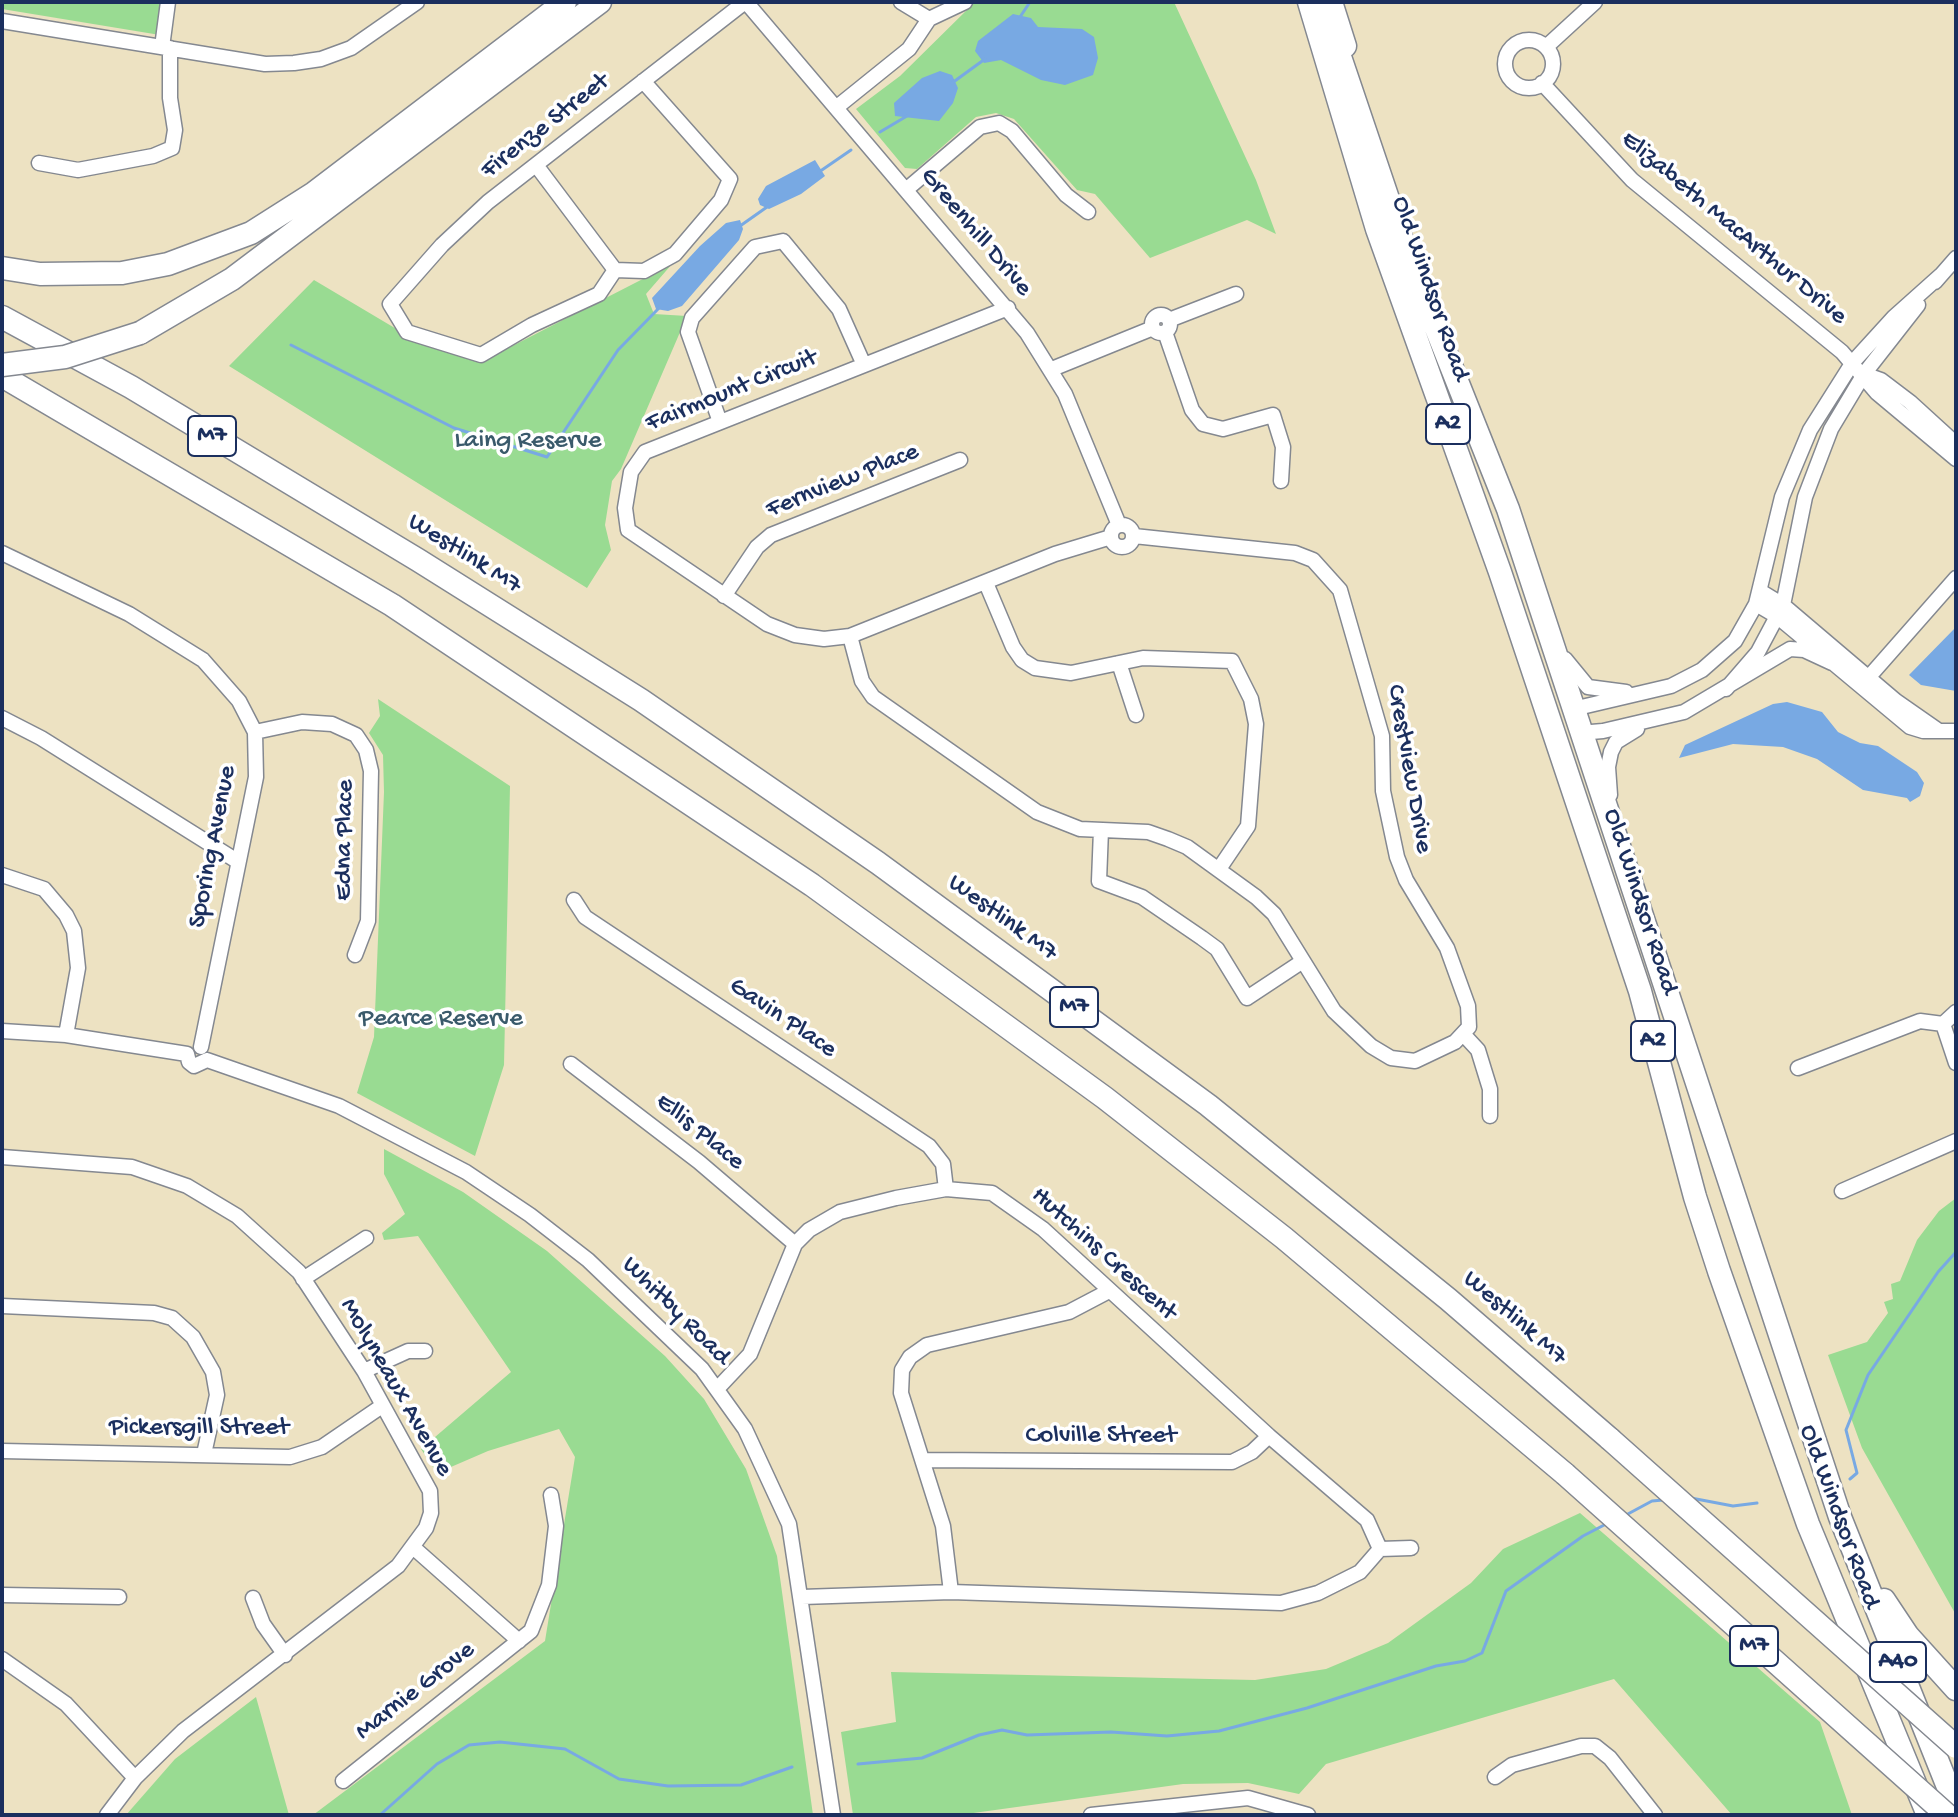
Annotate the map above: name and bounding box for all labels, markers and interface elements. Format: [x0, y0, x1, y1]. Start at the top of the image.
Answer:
street label: Firenze Street [476, 67, 616, 187]
street label: Elizabeth MacArthur Drive [1613, 125, 1853, 333]
street label: Greenhill Drive [912, 162, 1038, 304]
street label: Old Windsor Road [1383, 193, 1475, 385]
street label: Fairmount Circuit [642, 343, 822, 441]
road number: A2 [1426, 404, 1470, 444]
road number: M7 [188, 416, 236, 456]
park label: Laing Reserve [454, 426, 602, 458]
street label: Fernview Place [762, 437, 924, 527]
street label: Westlink M7 [401, 508, 527, 602]
street label: Crestview Drive [1378, 682, 1438, 856]
street label: Sporing Avenue [183, 763, 245, 931]
street label: Edna Place [329, 779, 363, 901]
street label: Old Windsor Road [1594, 805, 1684, 999]
street label: Westlink M7 [941, 869, 1063, 969]
street label: Gavin Place [722, 972, 842, 1066]
road number: M7 [1050, 987, 1098, 1027]
park label: Pearce Reserve [359, 1004, 523, 1036]
road number: A2 [1631, 1021, 1675, 1061]
street label: Ellis Place [648, 1088, 750, 1178]
street label: Hutchins Crescent [1024, 1181, 1182, 1329]
street label: Whitby Road [614, 1251, 736, 1373]
street label: Westlink M7 [1455, 1265, 1573, 1373]
street label: Molyneaux Avenue [331, 1293, 459, 1483]
street label: Pickersgill Street [109, 1413, 289, 1445]
street label: Colville Street [1026, 1421, 1176, 1453]
street label: Old Windsor Road [1790, 1421, 1886, 1613]
road number: M7 [1730, 1626, 1778, 1666]
street label: Marnie Grove [350, 1636, 482, 1748]
road number: A40 [1870, 1642, 1926, 1682]

